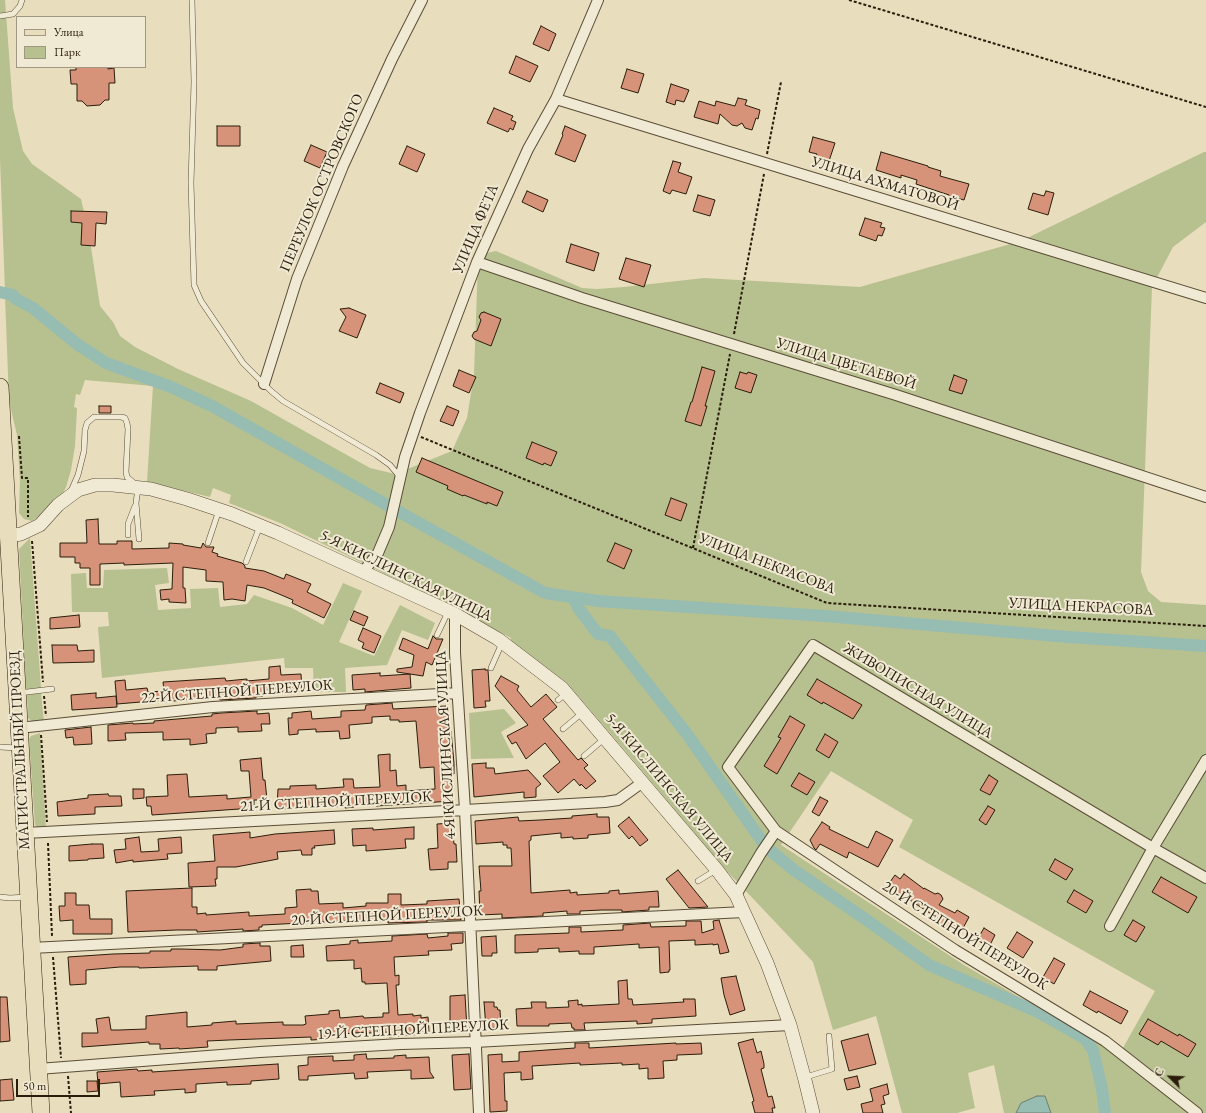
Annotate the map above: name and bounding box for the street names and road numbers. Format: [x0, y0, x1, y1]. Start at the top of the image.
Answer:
street label: ПЕРЕУЛОК ОСТРОВСКОГО [276, 91, 368, 275]
street label: УЛИЦА АХМАТОВОЙ [809, 153, 961, 215]
street label: УЛИЦА ФЕТА [449, 182, 503, 276]
street label: УЛИЦА ЦВЕТАЕВОЙ [774, 334, 918, 394]
street label: 5-Я КИСЛИНСКАЯ УЛИЦА [317, 526, 495, 626]
street label: УЛИЦА НЕКРАСОВА [696, 530, 838, 598]
street label: УЛИЦА НЕКРАСОВА [1008, 594, 1154, 620]
street label: ЖИВОПИСНАЯ УЛИЦА [840, 639, 996, 743]
street label: МАГИСТРАЛЬНЫЙ ПРОЕЗД [6, 650, 34, 850]
street label: 4-Я КИСЛИНСКАЯ УЛИЦА [432, 650, 460, 840]
street label: 22-Й СТЕПНОЙ ПЕРЕУЛОК [141, 676, 333, 708]
street label: 5-Я КИСЛИНСКАЯ УЛИЦА [601, 710, 737, 866]
street label: 21-Й СТЕПНОЙ ПЕРЕУЛОК [240, 788, 432, 816]
street label: 20-Й СТЕПНОЙ ПЕРЕУЛОК [879, 878, 1051, 994]
street label: 20-Й СТЕПНОЙ ПЕРЕУЛОК [291, 902, 483, 930]
street label: 19-Й СТЕПНОЙ ПЕРЕУЛОК [317, 1016, 509, 1044]

